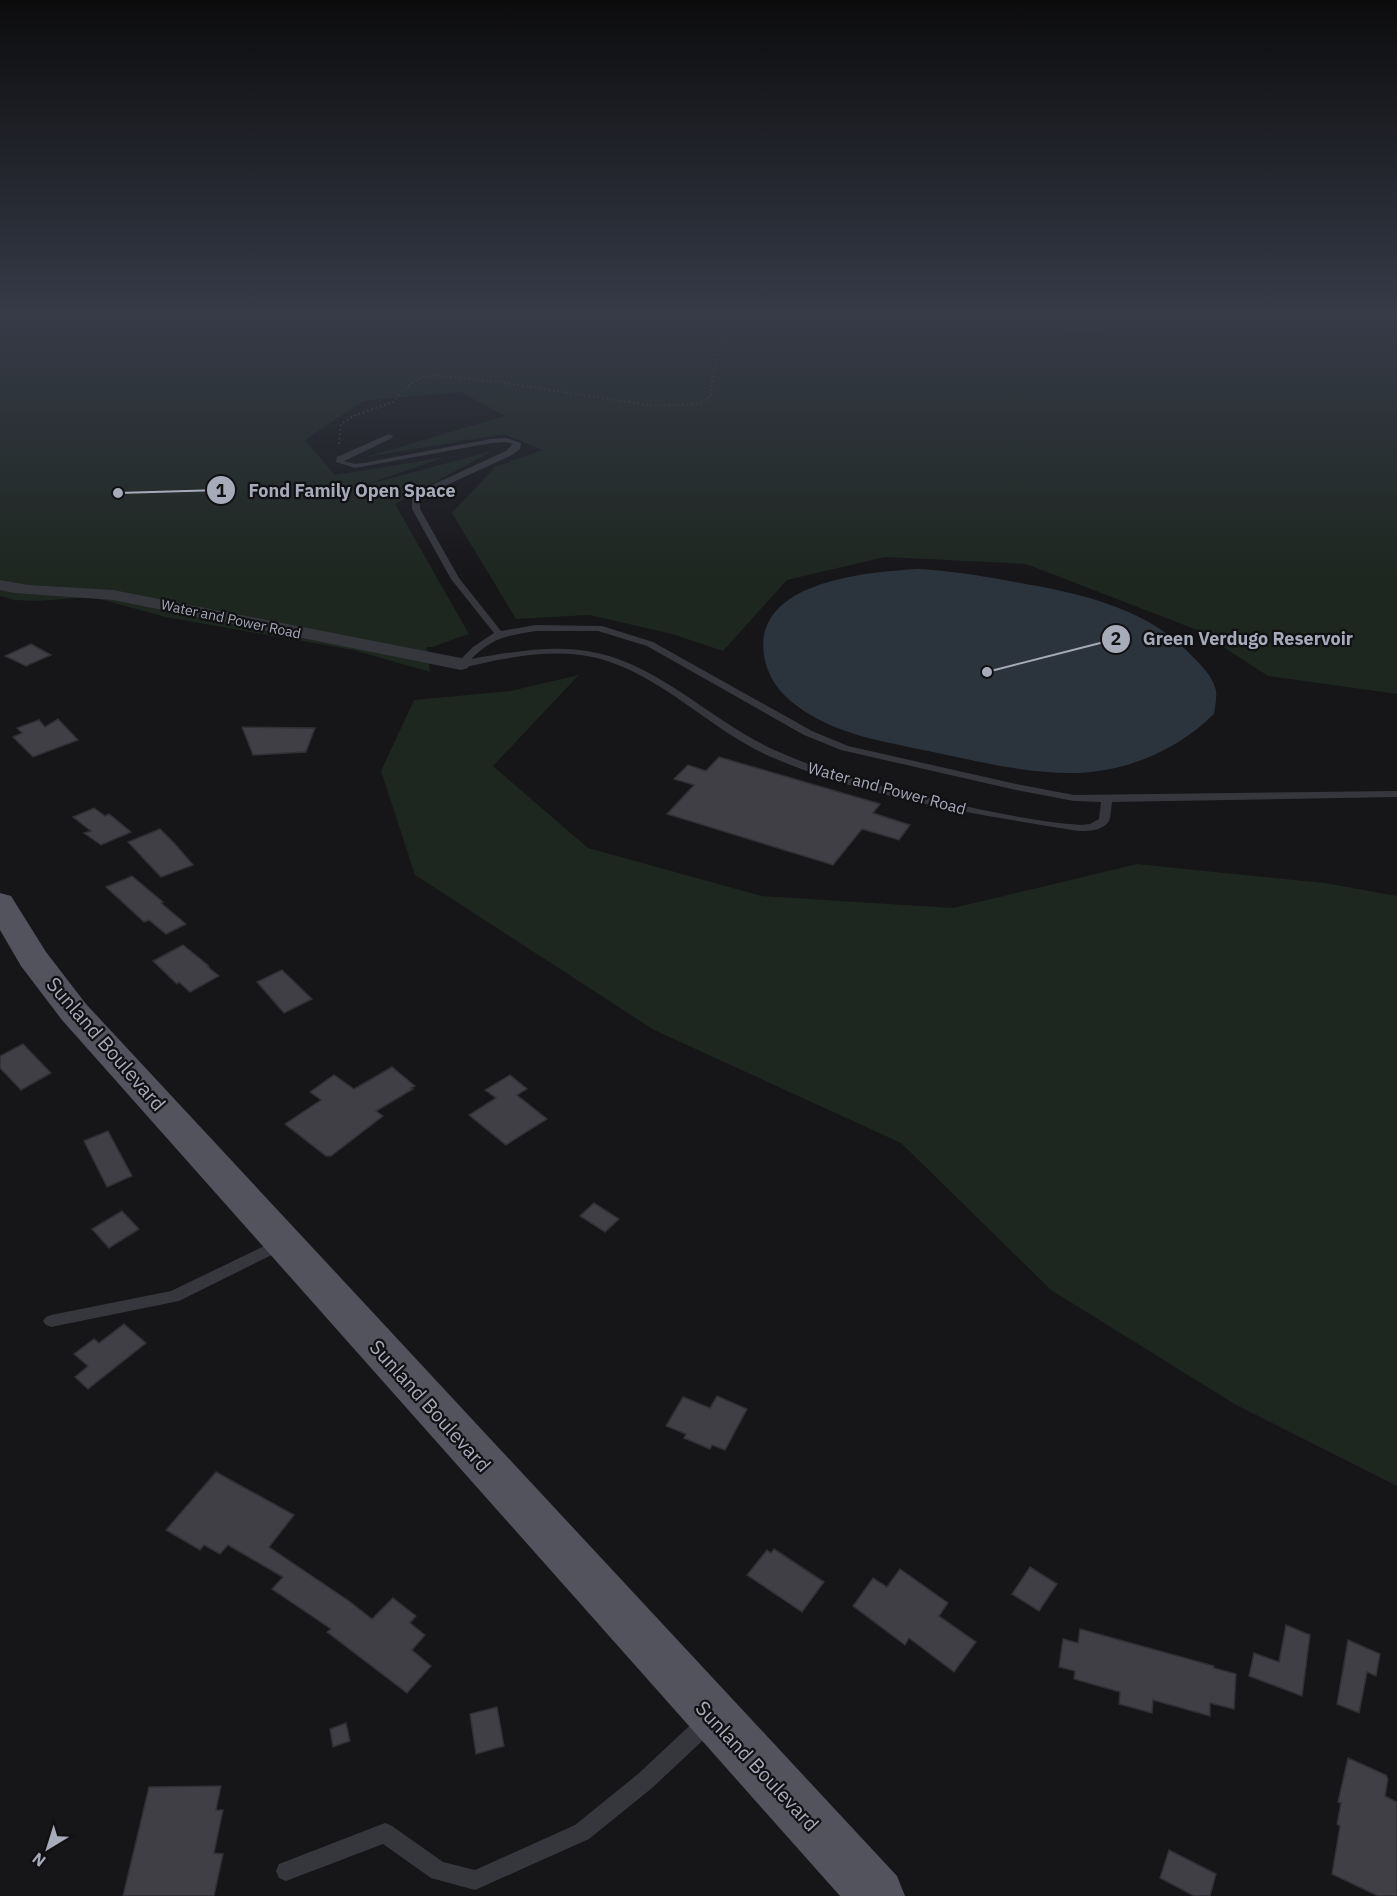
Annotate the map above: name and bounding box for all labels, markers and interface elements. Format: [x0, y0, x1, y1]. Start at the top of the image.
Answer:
callout: Fond Family Open Space [206, 472, 467, 508]
text: 1 [216, 479, 227, 502]
text: Fond Family Open Space [248, 479, 456, 502]
street label: Water and Power Road [159, 595, 303, 643]
callout: Green Verdugo Reservoir [1101, 621, 1366, 657]
text: 2 [1111, 627, 1121, 650]
text: Green Verdugo Reservoir [1143, 627, 1353, 650]
street label: Water and Power Road [806, 757, 968, 819]
street label: Sunland Boulevard [41, 971, 172, 1116]
street label: Sunland Boulevard [364, 1334, 497, 1478]
street label: Sunland Boulevard [690, 1695, 825, 1837]
north arrow [18, 1818, 78, 1878]
text: N [28, 1848, 49, 1871]

